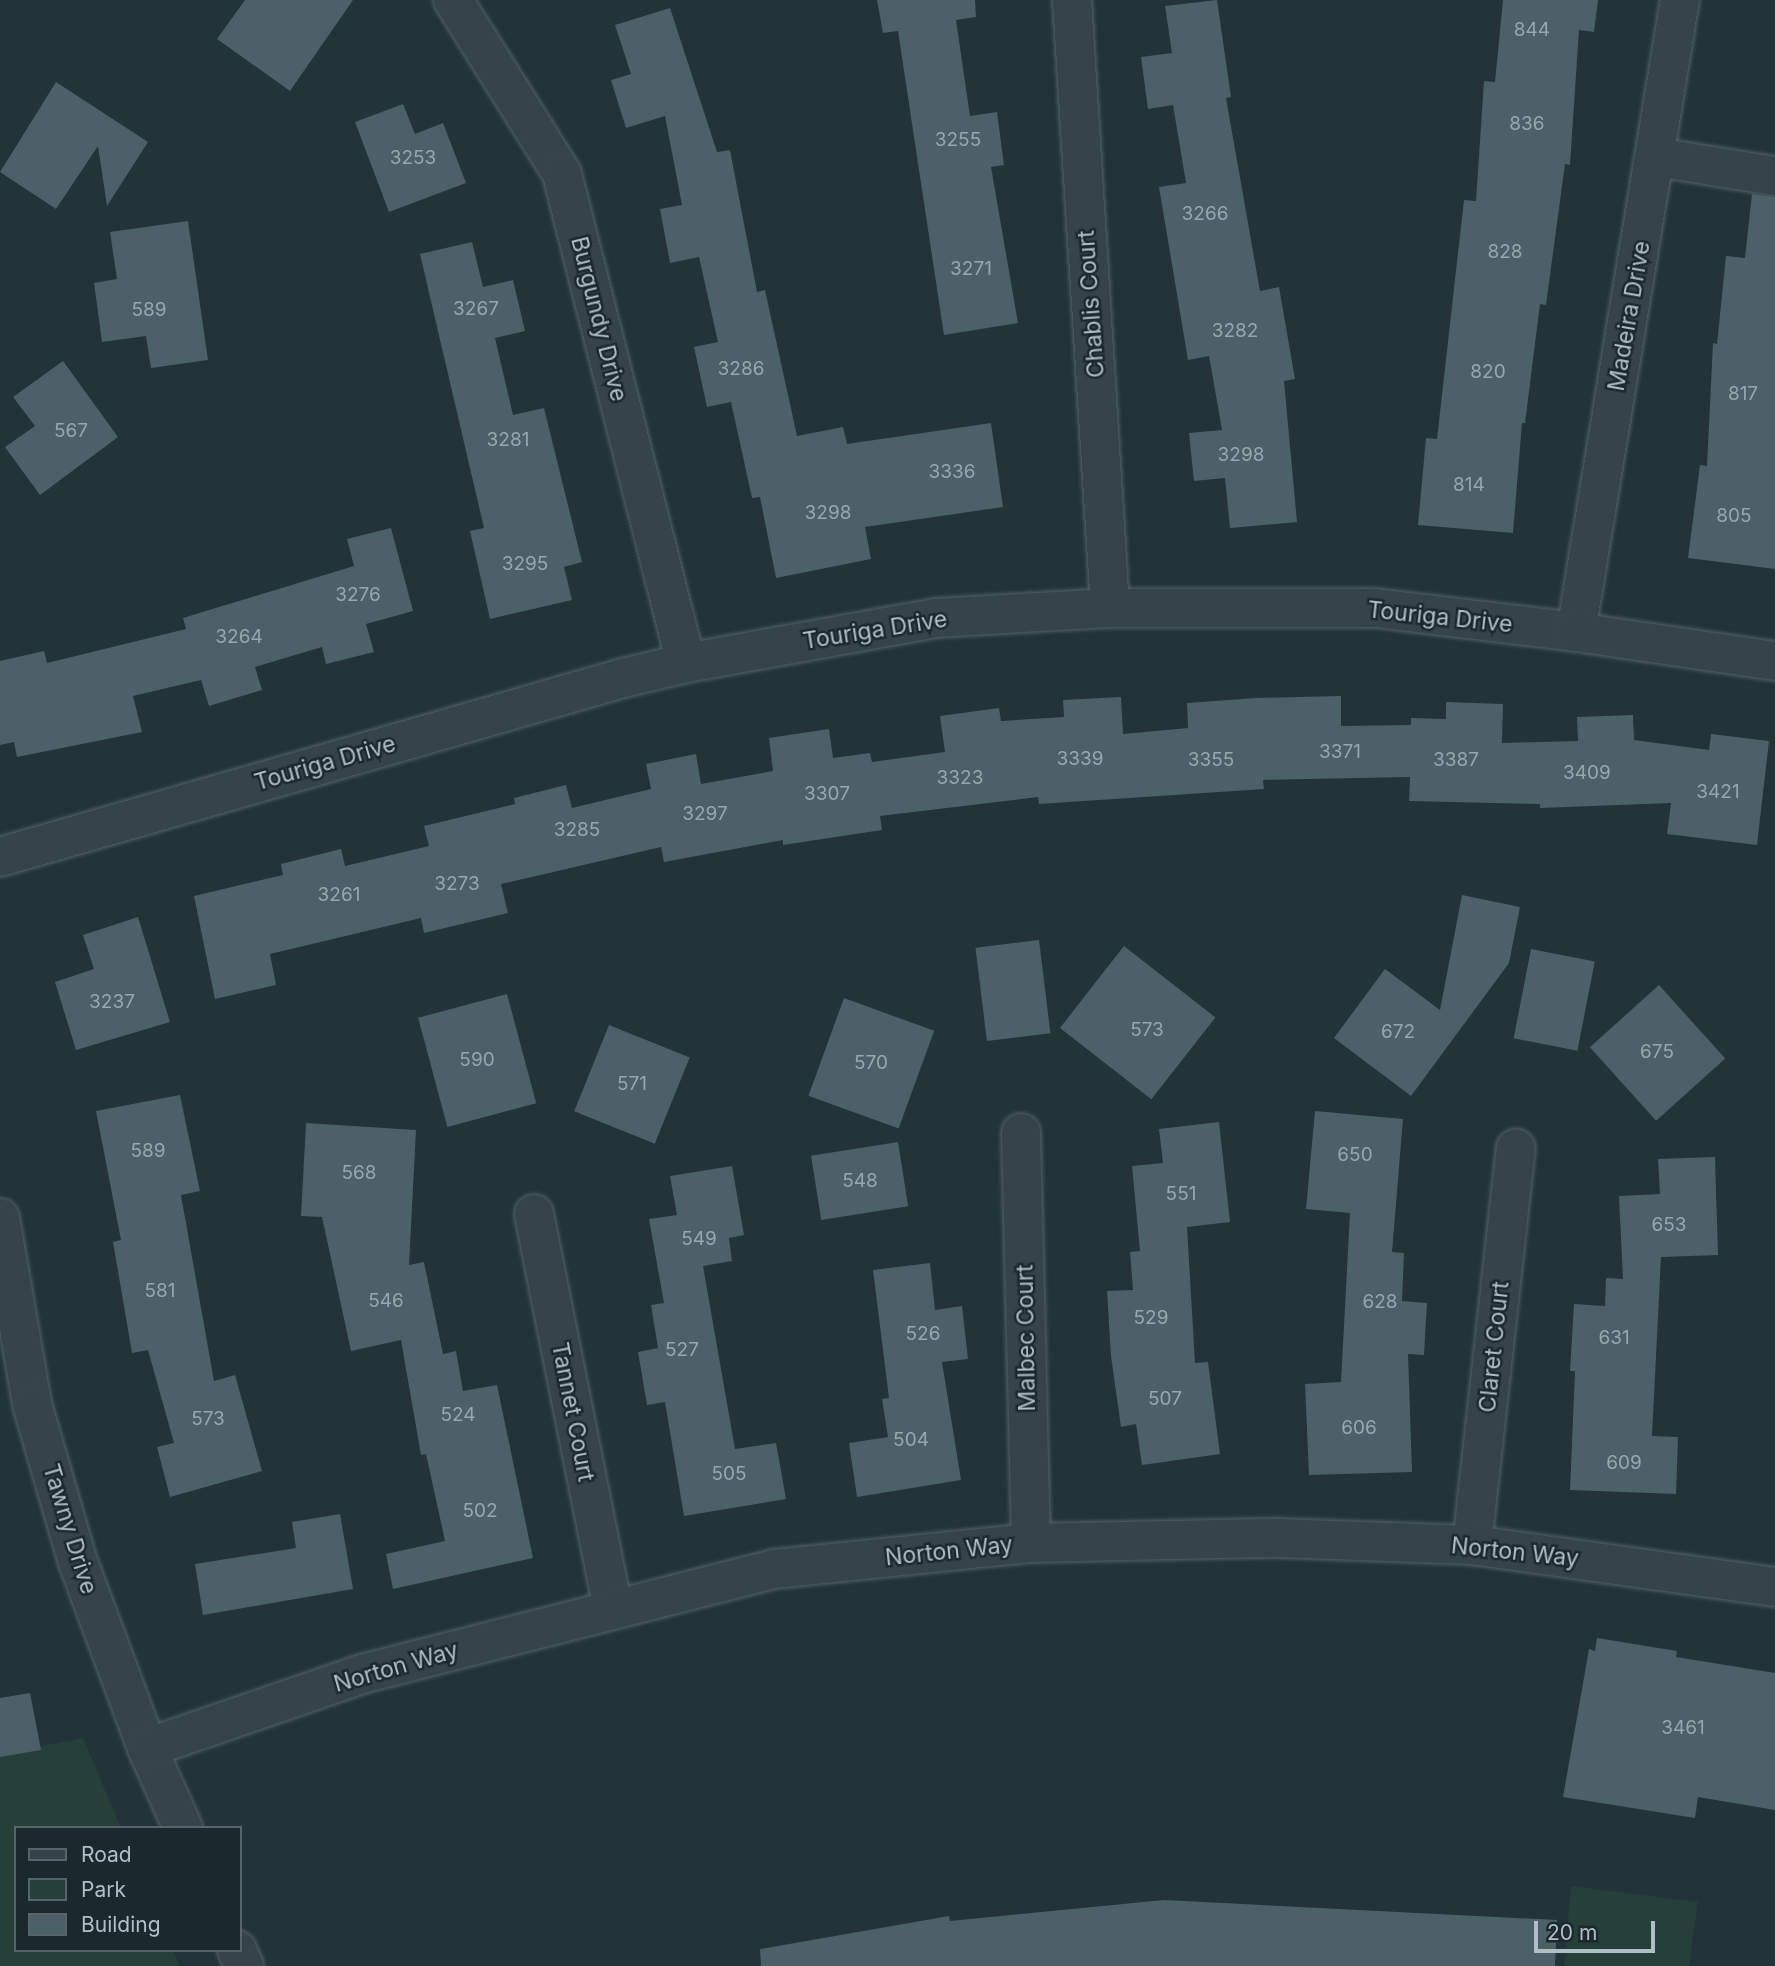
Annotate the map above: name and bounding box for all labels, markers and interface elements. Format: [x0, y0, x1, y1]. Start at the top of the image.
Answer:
house number: 844 [1514, 19, 1550, 41]
house number: 836 [1509, 113, 1545, 135]
house number: 3255 [935, 129, 981, 151]
house number: 3253 [390, 147, 436, 169]
house number: 3266 [1182, 203, 1228, 225]
street label: Chablis Court [1072, 229, 1110, 379]
street label: Burgundy Drive [565, 234, 633, 404]
street label: Madeira Drive [1602, 239, 1656, 393]
house number: 828 [1487, 241, 1523, 263]
house number: 3271 [950, 258, 992, 280]
house number: 3267 [453, 298, 499, 320]
house number: 589 [131, 299, 167, 321]
house number: 3282 [1212, 320, 1258, 342]
house number: 3286 [718, 358, 764, 380]
house number: 820 [1470, 361, 1506, 383]
house number: 817 [1728, 383, 1758, 405]
house number: 567 [54, 420, 88, 442]
house number: 3281 [487, 429, 529, 451]
house number: 3298 [1218, 444, 1264, 466]
house number: 3336 [929, 461, 975, 483]
house number: 814 [1453, 474, 1485, 496]
house number: 3298 [805, 502, 851, 524]
house number: 805 [1716, 505, 1752, 527]
house number: 3295 [502, 553, 548, 575]
house number: 3276 [335, 584, 381, 606]
street label: Touriga Drive [1366, 596, 1514, 638]
street label: Touriga Drive [801, 605, 949, 655]
house number: 3264 [215, 626, 263, 648]
street label: Touriga Drive [251, 730, 399, 796]
house number: 3371 [1319, 741, 1361, 763]
house number: 3339 [1057, 748, 1103, 770]
house number: 3355 [1188, 749, 1234, 771]
house number: 3387 [1433, 749, 1479, 771]
house number: 3409 [1563, 762, 1611, 784]
house number: 3323 [937, 767, 983, 789]
house number: 3421 [1696, 781, 1740, 803]
house number: 3307 [804, 783, 850, 805]
house number: 3297 [682, 803, 728, 825]
house number: 3285 [554, 819, 600, 841]
house number: 3273 [434, 873, 480, 895]
house number: 3261 [318, 884, 360, 906]
house number: 3237 [89, 991, 135, 1013]
house number: 573 [1130, 1019, 1164, 1041]
house number: 672 [1381, 1021, 1415, 1043]
house number: 675 [1640, 1041, 1674, 1063]
house number: 590 [459, 1049, 495, 1071]
house number: 570 [854, 1052, 888, 1074]
house number: 571 [617, 1073, 647, 1095]
house number: 589 [130, 1140, 166, 1162]
house number: 650 [1337, 1144, 1373, 1166]
house number: 568 [341, 1162, 377, 1184]
house number: 548 [842, 1170, 878, 1192]
house number: 551 [1166, 1183, 1196, 1205]
house number: 653 [1651, 1214, 1687, 1236]
house number: 549 [681, 1228, 717, 1250]
street label: Malbec Court [1011, 1264, 1041, 1412]
house number: 581 [144, 1280, 176, 1302]
street label: Claret Court [1473, 1280, 1515, 1414]
house number: 546 [368, 1290, 404, 1312]
house number: 628 [1362, 1291, 1398, 1313]
house number: 529 [1134, 1307, 1168, 1329]
house number: 526 [906, 1323, 940, 1345]
house number: 631 [1598, 1327, 1630, 1349]
house number: 527 [665, 1339, 699, 1361]
street label: Tannet Court [546, 1340, 600, 1484]
house number: 507 [1148, 1388, 1182, 1410]
house number: 524 [440, 1404, 476, 1426]
house number: 573 [191, 1408, 225, 1430]
house number: 606 [1341, 1417, 1377, 1439]
house number: 504 [893, 1429, 929, 1451]
house number: 609 [1606, 1452, 1642, 1474]
street label: Tawny Drive [37, 1461, 103, 1597]
house number: 505 [711, 1463, 747, 1485]
house number: 502 [462, 1500, 498, 1522]
street label: Norton Way [884, 1531, 1014, 1571]
street label: Norton Way [1450, 1532, 1580, 1572]
street label: Norton Way [331, 1636, 461, 1698]
house number: 3461 [1661, 1717, 1705, 1739]
legend [14, 1826, 242, 1952]
text: Road [81, 1842, 132, 1867]
text: Park [81, 1877, 126, 1902]
scale bar [1537, 1906, 1658, 1950]
text: Building [81, 1912, 161, 1937]
text: 20 m [1547, 1920, 1597, 1945]

